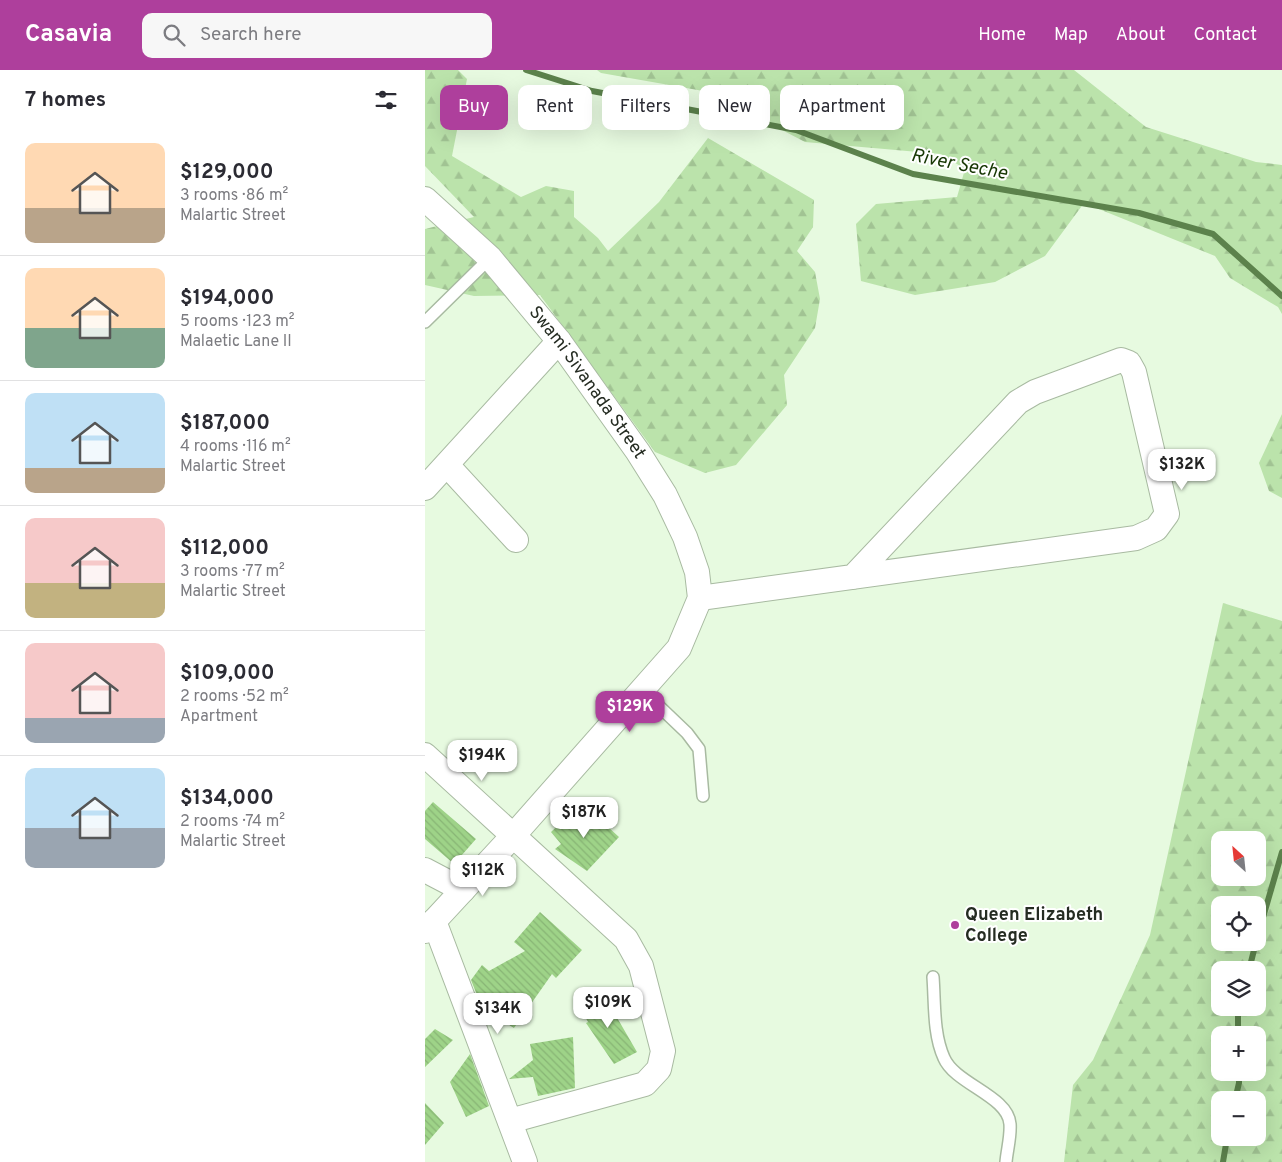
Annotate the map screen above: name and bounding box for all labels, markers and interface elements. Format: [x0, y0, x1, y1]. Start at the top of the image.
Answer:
search box [142, 13, 492, 58]
text: Casavia [25, 20, 112, 50]
icon: search [160, 21, 188, 49]
text: Search here [200, 23, 302, 47]
text: Home [978, 24, 1026, 47]
text: Map [1054, 24, 1088, 47]
text: About [1116, 24, 1165, 47]
text: Contact [1193, 24, 1257, 47]
chip: Buy [440, 85, 508, 130]
chip: Rent [518, 85, 592, 130]
chip: Filters [602, 85, 689, 130]
chip: New [699, 85, 770, 130]
chip: Apartment [780, 85, 904, 130]
icon: filters [372, 86, 400, 114]
text: 7 homes [25, 87, 106, 114]
water label: River Seche [909, 144, 1009, 186]
text: $129,000 [180, 159, 274, 186]
icon: home [65, 163, 125, 223]
text: 3 rooms · 86 m² [180, 186, 288, 206]
text: Malartic Street [180, 206, 286, 226]
text: $194,000 [180, 285, 274, 312]
icon: home [65, 288, 125, 348]
street label: Swami Sivanada Street [523, 302, 651, 463]
text: 5 rooms · 123 m² [180, 312, 295, 332]
text: Malaetic Lane II [180, 332, 292, 352]
text: $187,000 [180, 410, 270, 437]
icon: home [65, 413, 125, 473]
text: 4 rooms · 116 m² [180, 437, 291, 457]
pin: $132K [1147, 448, 1217, 491]
text: $132K [1159, 455, 1205, 475]
text: Malartic Street [180, 457, 286, 477]
text: $112,000 [180, 535, 269, 562]
icon: home [65, 538, 125, 598]
text: 3 rooms · 77 m² [180, 562, 285, 582]
text: Malartic Street [180, 582, 286, 602]
text: $109,000 [180, 660, 275, 687]
icon: home [65, 663, 125, 723]
text: 2 rooms · 52 m² [180, 687, 289, 707]
pin: $129K [595, 690, 665, 733]
text: $129K [607, 697, 654, 717]
text: Apartment [180, 707, 258, 727]
pin: $194K [447, 740, 517, 782]
text: $194K [458, 746, 506, 766]
text: $134,000 [180, 785, 274, 812]
icon: home [65, 788, 125, 848]
pin: $187K [549, 796, 619, 839]
text: $187K [561, 803, 607, 823]
text: 2 rooms · 74 m² [180, 812, 285, 832]
north arrow [1211, 831, 1266, 886]
map controls [1211, 831, 1266, 1146]
text: Malartic Street [180, 832, 286, 852]
pin: $112K [448, 854, 518, 897]
text: $112K [461, 861, 505, 881]
button: locate [1211, 896, 1266, 951]
place label: Queen Elizabeth College [965, 904, 1103, 948]
marker: Queen Elizabeth College [949, 919, 961, 931]
button: layers [1211, 961, 1266, 1016]
pin: $109K [573, 986, 643, 1029]
pin: $134K [463, 992, 533, 1035]
text: $109K [584, 993, 632, 1013]
text: $134K [474, 999, 522, 1019]
button: + [1211, 1026, 1266, 1081]
button: − [1211, 1091, 1266, 1146]

